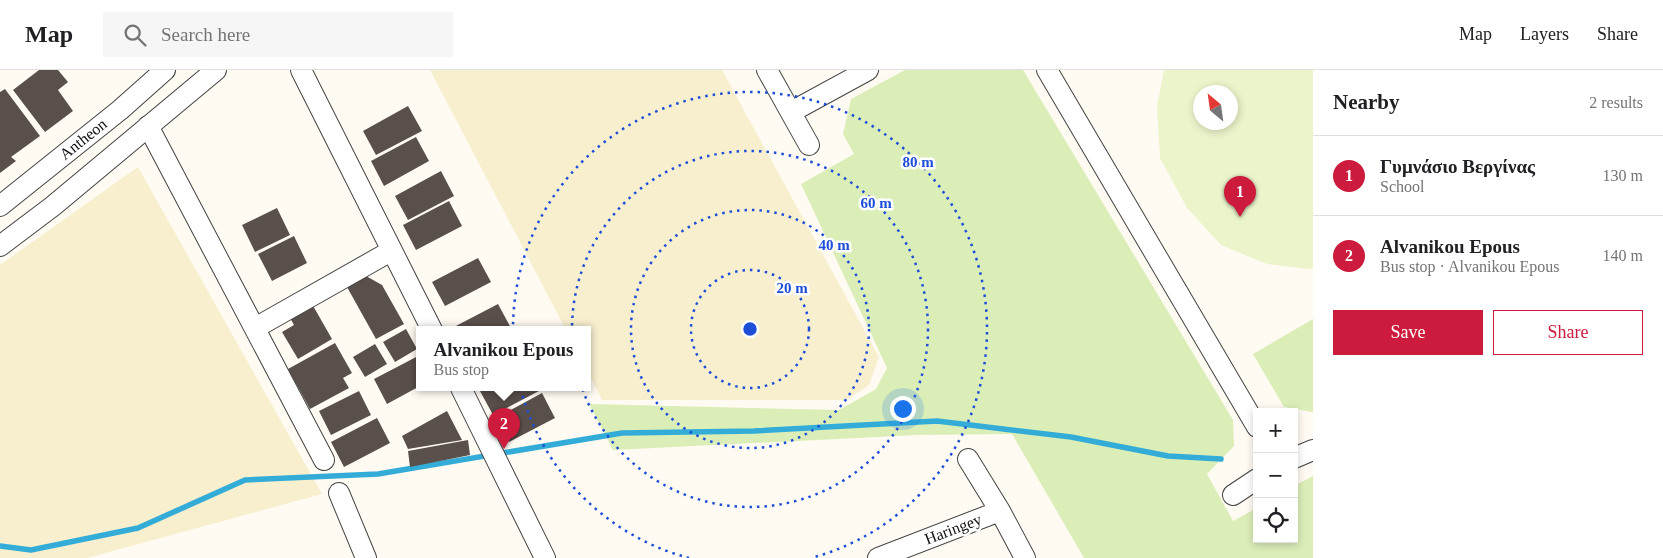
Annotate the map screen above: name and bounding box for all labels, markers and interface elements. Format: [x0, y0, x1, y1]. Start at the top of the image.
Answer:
search box [103, 12, 453, 57]
text: Map [25, 21, 73, 47]
icon: search [121, 21, 149, 49]
text: Search here [161, 24, 250, 45]
text: Map [1459, 24, 1492, 44]
text: Layers [1520, 24, 1569, 44]
text: Share [1597, 24, 1638, 44]
north arrow [1193, 85, 1238, 130]
text: Nearby [1333, 90, 1400, 114]
text: 2 results [1589, 94, 1643, 111]
street label: Antheon [56, 115, 110, 163]
text: 80 m [902, 154, 934, 170]
text: Γυμνάσιο Βεργίνας [1380, 156, 1535, 177]
text: 1 [1345, 167, 1353, 184]
text: 130 m [1603, 167, 1643, 184]
pin: 1 [1224, 176, 1256, 217]
text: School [1380, 178, 1424, 195]
text: 60 m [860, 195, 892, 211]
text: Alvanikou Epous [1380, 236, 1520, 257]
text: 40 m [818, 237, 850, 253]
text: 2 [1345, 247, 1353, 264]
text: 140 m [1603, 247, 1643, 264]
text: Bus stop · Alvanikou Epous [1380, 258, 1560, 275]
text: 20 m [776, 280, 808, 296]
button: Save [1333, 310, 1483, 355]
button: Share [1493, 310, 1643, 355]
centre of rings [741, 320, 759, 338]
popup [416, 326, 591, 391]
text: Alvanikou Epous [434, 339, 573, 360]
text: Bus stop [434, 361, 489, 378]
your location [890, 396, 916, 422]
pin: 2 [488, 408, 520, 449]
map controls [1253, 408, 1298, 543]
button: + [1253, 408, 1298, 453]
button: − [1253, 453, 1298, 498]
button: locate [1253, 498, 1298, 543]
street label: Haringey [922, 510, 984, 549]

